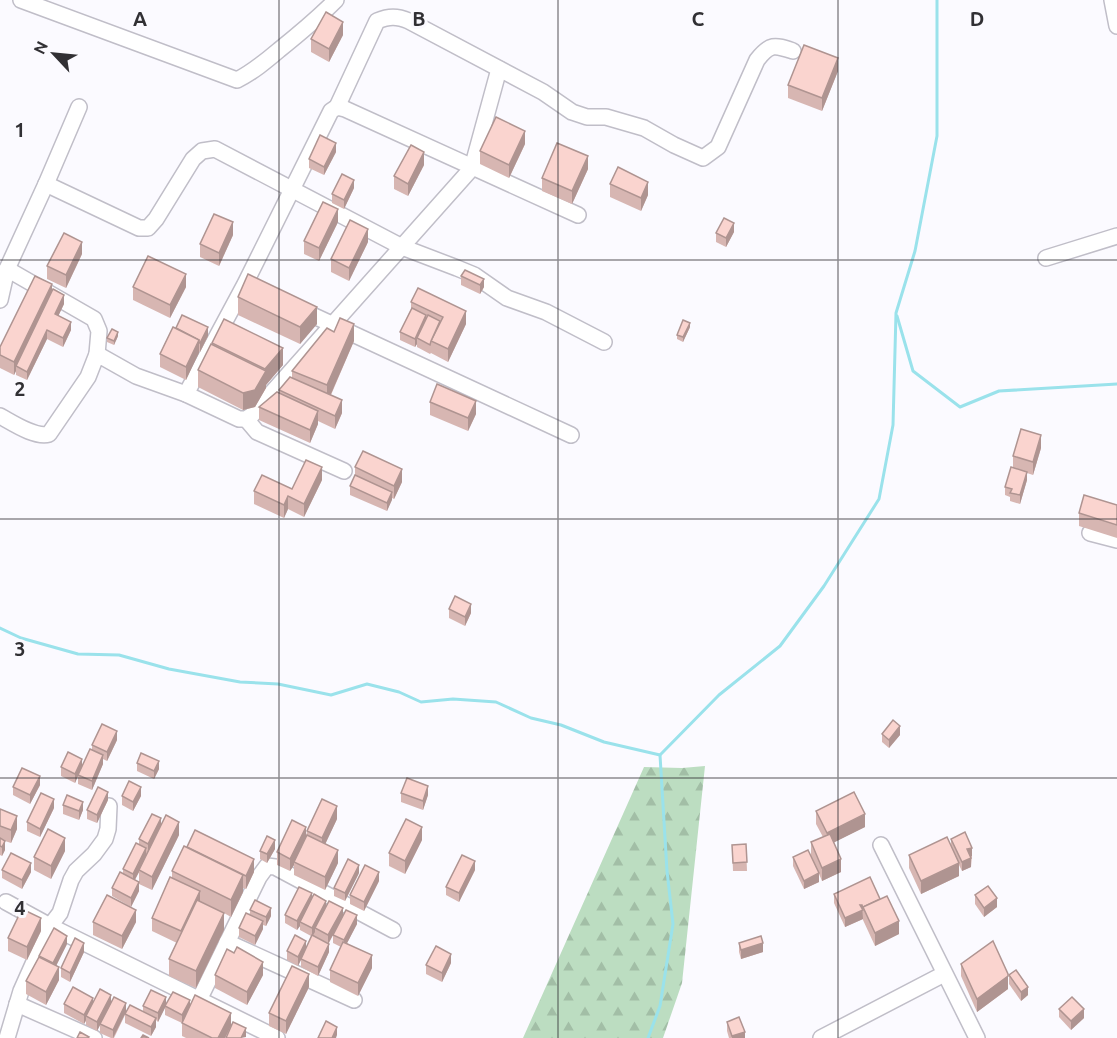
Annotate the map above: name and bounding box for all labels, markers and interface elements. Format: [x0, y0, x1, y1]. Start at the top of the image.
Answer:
text: A [133, 7, 147, 30]
text: B [412, 7, 426, 30]
text: C [692, 7, 705, 30]
text: D [970, 7, 984, 30]
north arrow [24, 24, 84, 84]
text: N [30, 38, 51, 57]
text: 1 [14, 118, 26, 141]
text: 2 [14, 377, 26, 400]
text: 3 [14, 637, 26, 660]
text: 4 [14, 896, 26, 919]

